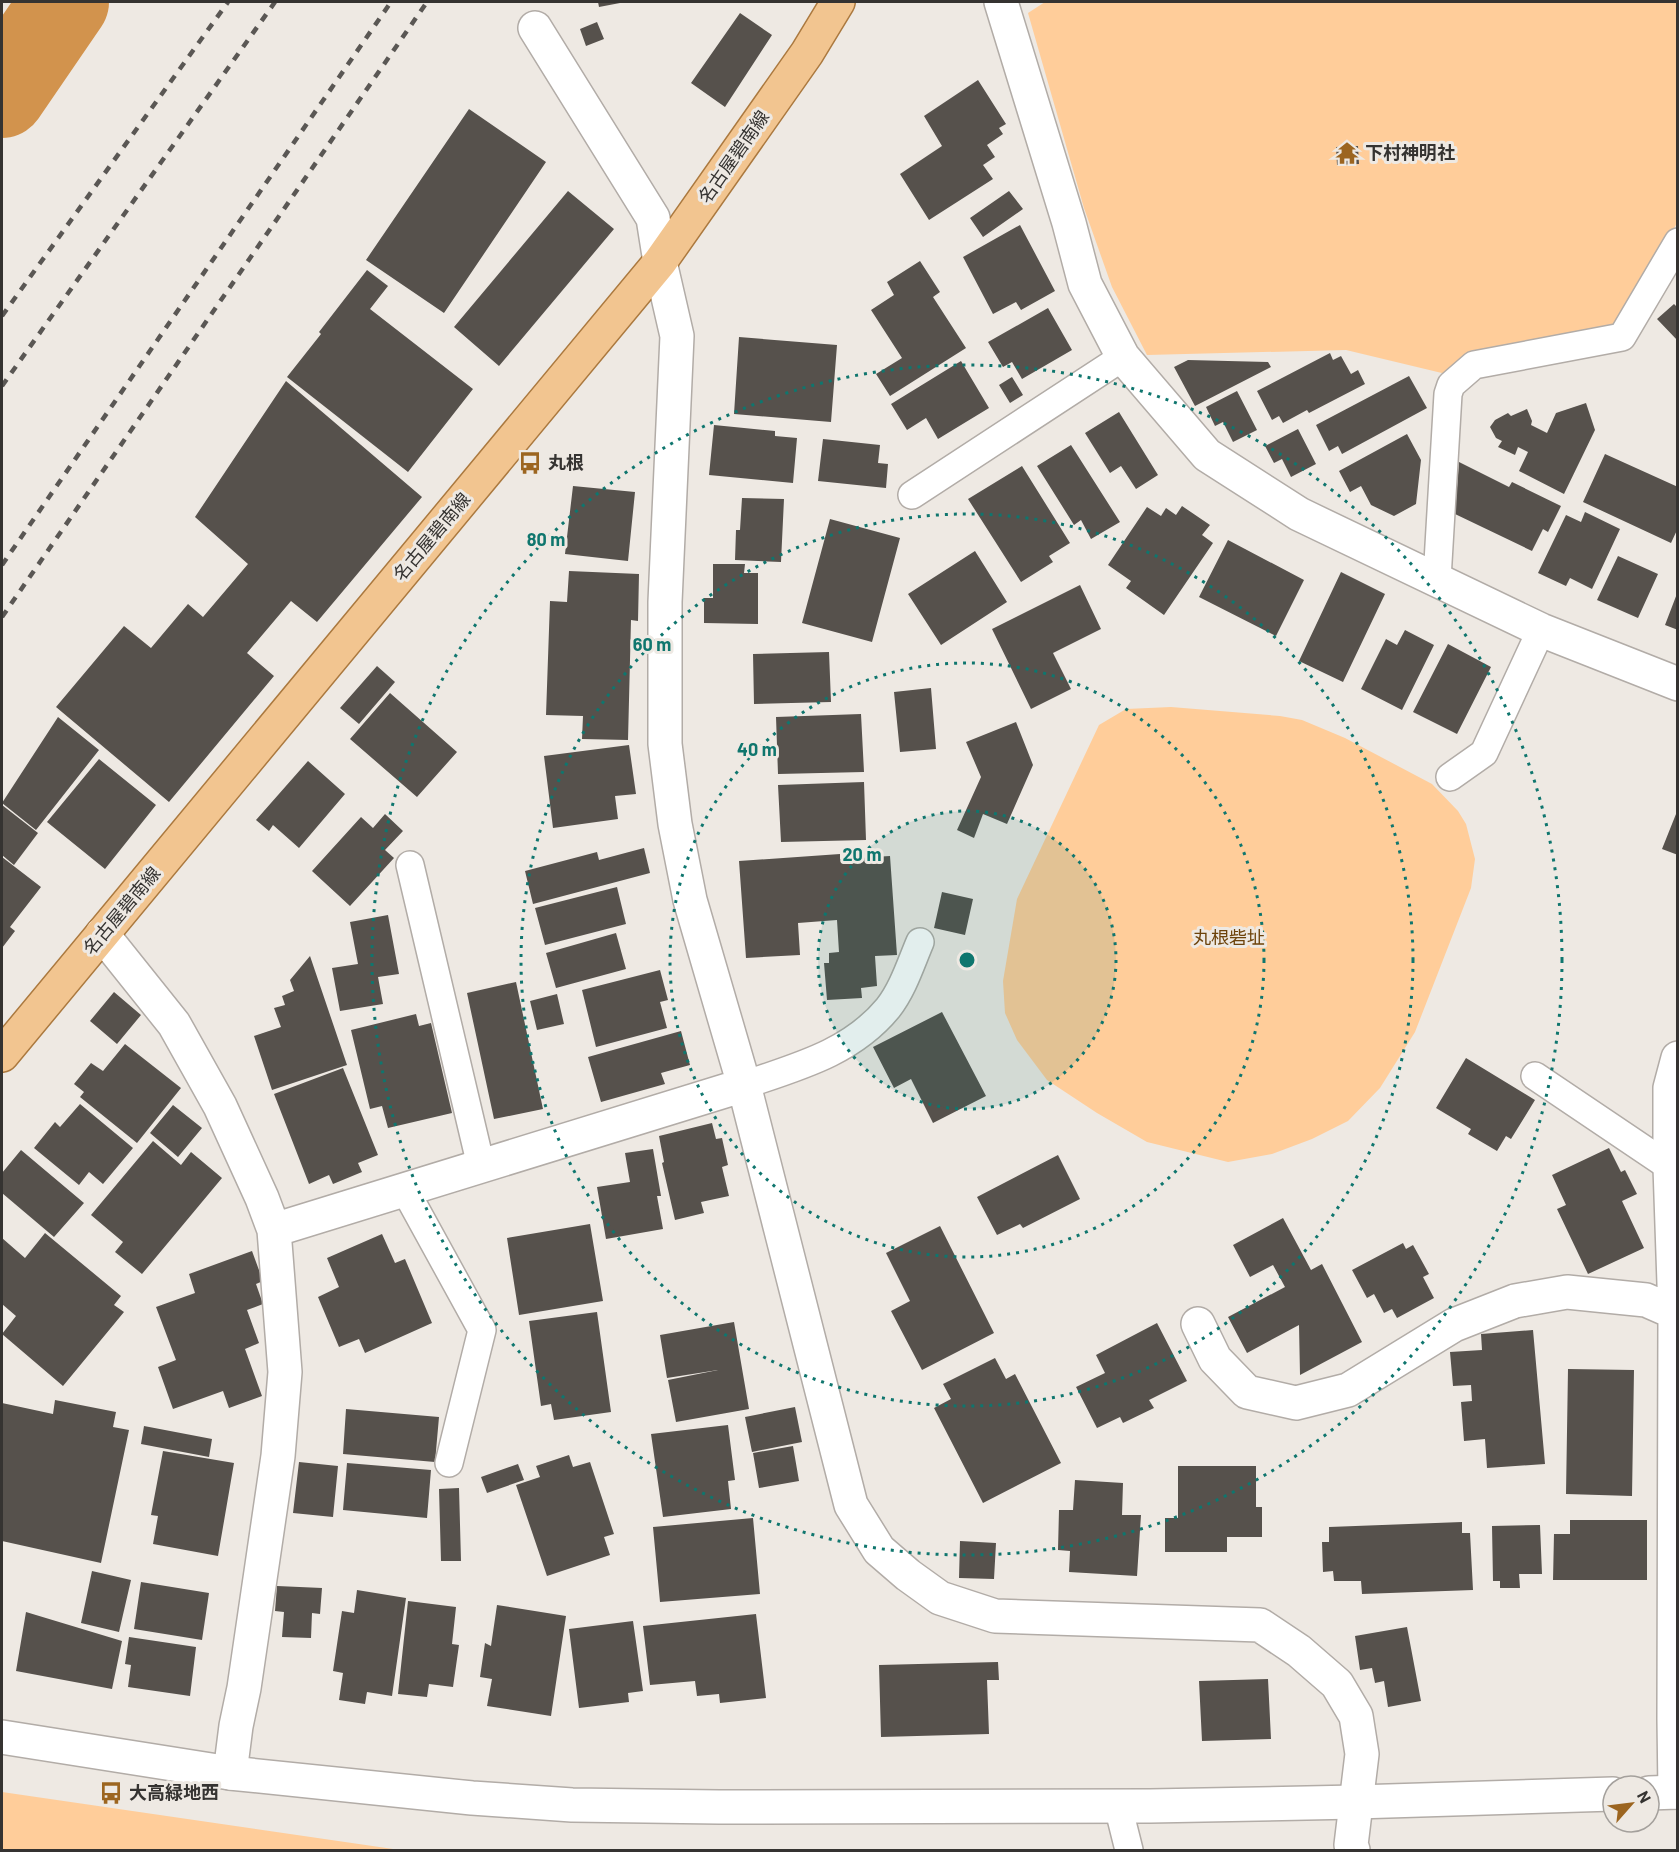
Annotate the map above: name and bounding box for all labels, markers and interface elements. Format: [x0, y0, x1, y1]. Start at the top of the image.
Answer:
street label: 名古屋碧南線 [693, 106, 773, 207]
temple icon: 下村神明社 [1334, 140, 1360, 166]
place label: 下村神明社 [1365, 141, 1455, 163]
bus stop icon: 丸根 [517, 450, 543, 476]
place label: 丸根 [548, 451, 584, 473]
street label: 名古屋碧南線 [388, 488, 474, 585]
text: 80 m [527, 528, 565, 550]
text: 60 m [633, 633, 671, 655]
text: 40 m [737, 738, 777, 760]
text: 20 m [843, 843, 881, 865]
street label: 名古屋碧南線 [78, 862, 164, 959]
park label: 丸根砦址 [1193, 926, 1265, 948]
centre of rings [957, 950, 977, 970]
north arrow [1601, 1774, 1661, 1834]
bus stop icon: 大高緑地西 [98, 1780, 124, 1806]
place label: 大高緑地西 [129, 1781, 219, 1803]
text: N [1634, 1788, 1656, 1806]

